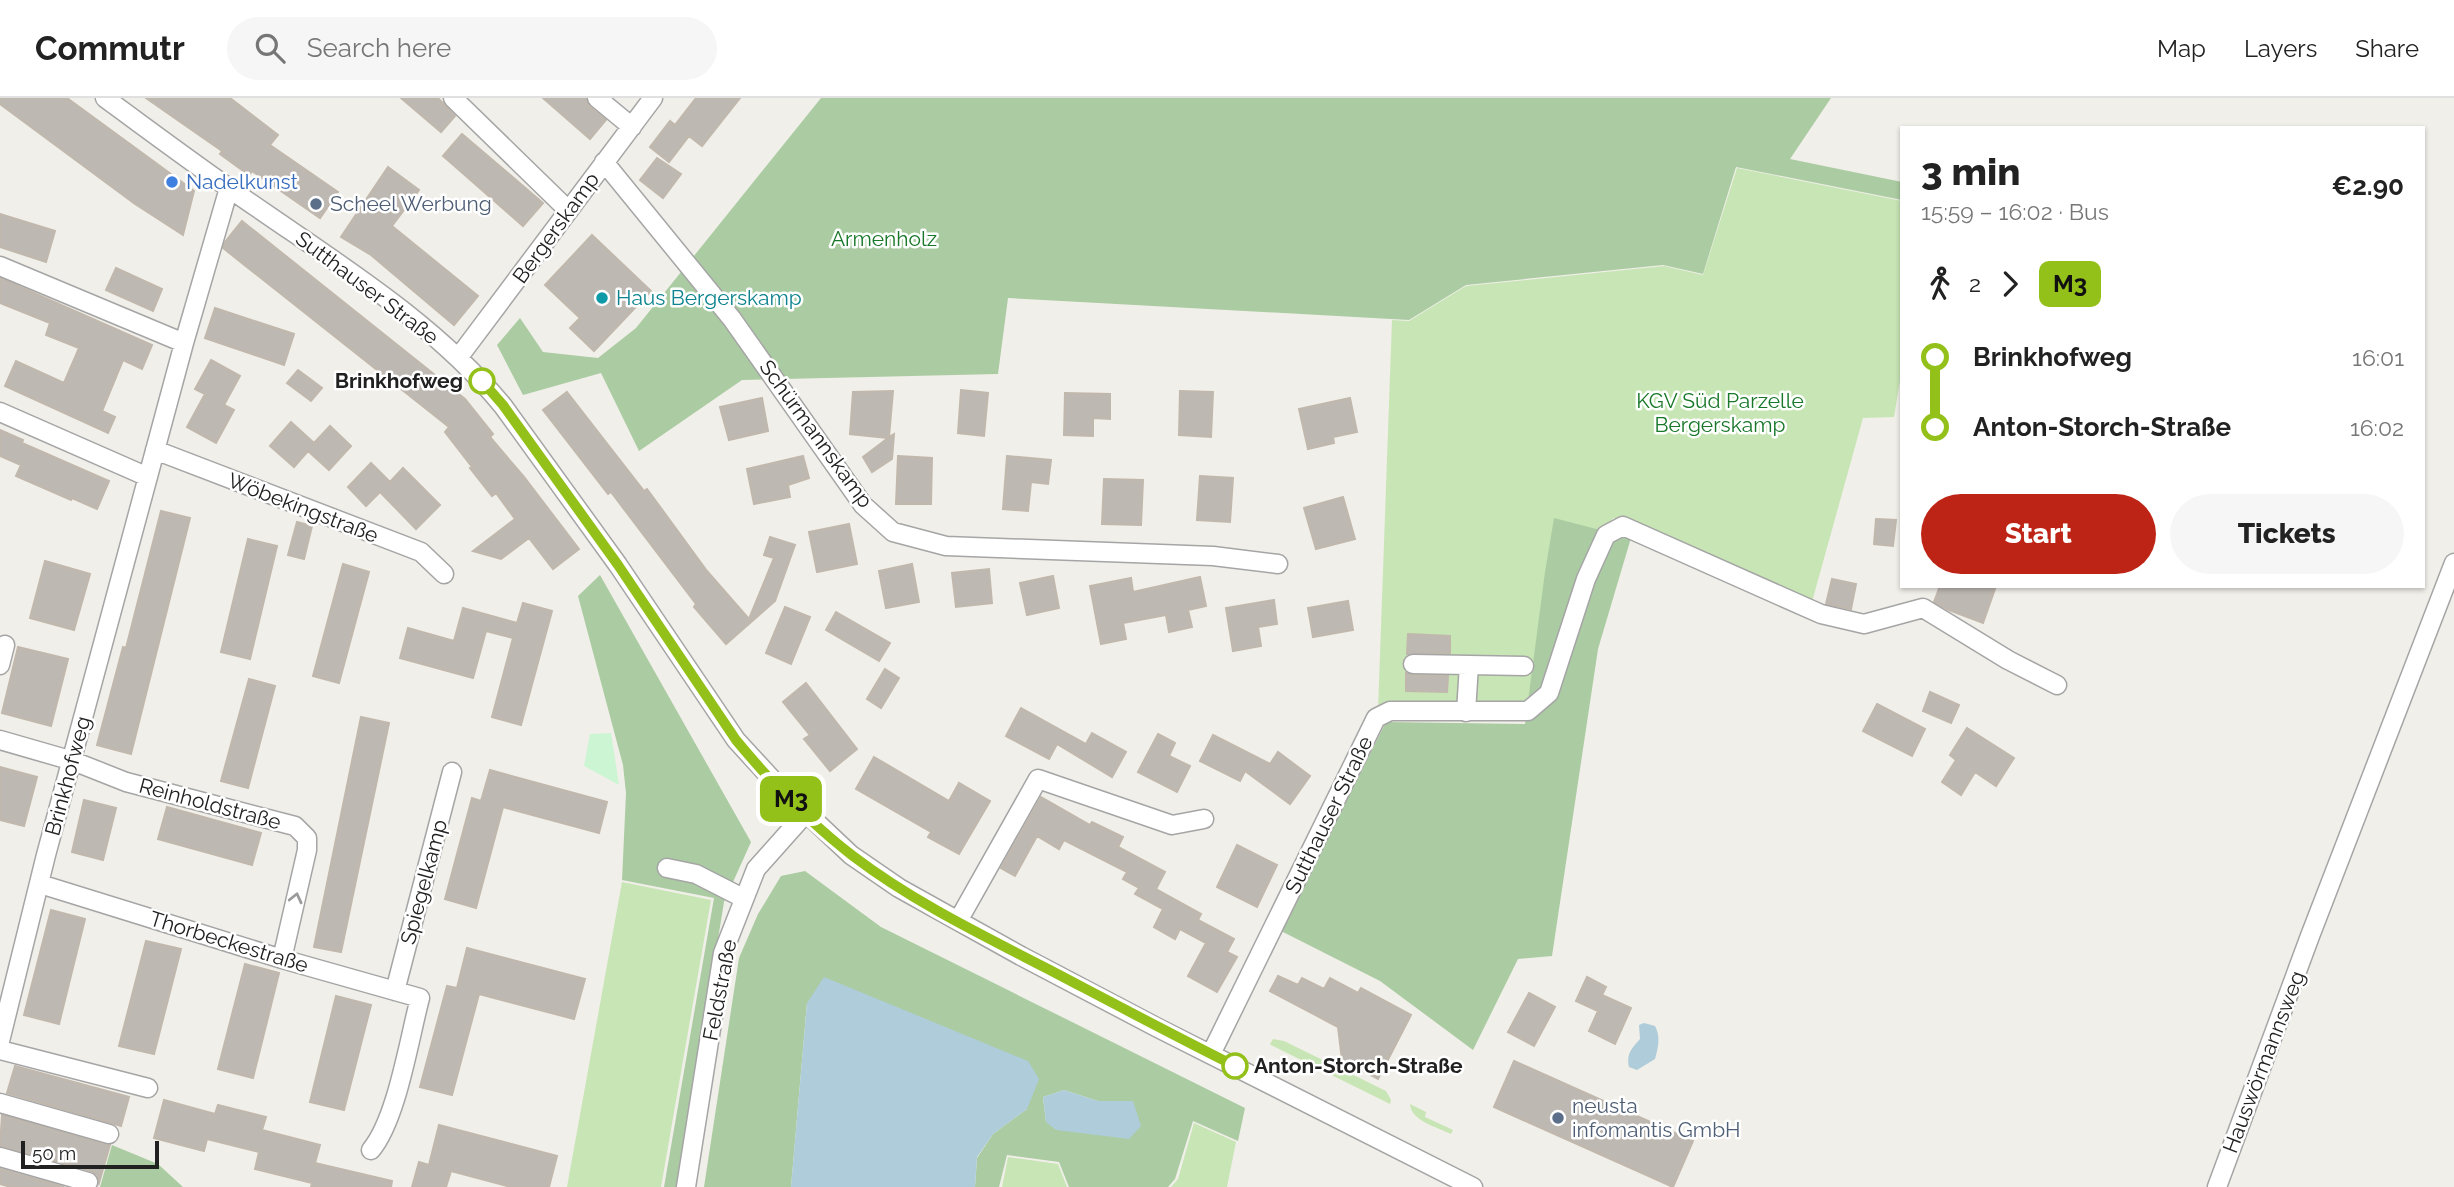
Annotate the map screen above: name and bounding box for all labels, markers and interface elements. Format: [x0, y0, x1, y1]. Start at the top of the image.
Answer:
search box [227, 17, 717, 80]
text: Commutr [35, 29, 185, 68]
icon: search [251, 29, 289, 67]
text: Search here [307, 33, 451, 63]
text: Map [2157, 34, 2206, 63]
text: Layers [2244, 34, 2317, 63]
text: Share [2355, 34, 2419, 63]
text: 3 min [1921, 149, 2021, 194]
street label: Bergerskamp [507, 167, 604, 288]
place label: Nadelkunst [186, 169, 298, 194]
text: €2.90 [2331, 171, 2404, 201]
marker: Nadelkunst [164, 174, 180, 190]
place label: Scheel Werbung [330, 191, 492, 216]
marker: Scheel Werbung [308, 196, 324, 212]
text: 15:59 – 16:02 · Bus [1921, 198, 2109, 225]
street label: Sutthauser Straße [291, 226, 444, 349]
park label: Armenholz [831, 226, 937, 251]
icon: walk [1921, 265, 1959, 303]
icon: forward [1991, 265, 2029, 303]
text: M3 [2053, 269, 2087, 298]
text: 2 [1969, 270, 1981, 297]
place label: Haus Bergerskamp [616, 285, 802, 310]
marker: Haus Bergerskamp [594, 290, 610, 306]
text: Brinkhofweg [1973, 342, 2132, 372]
text: 16:01 [2352, 344, 2404, 371]
street label: Schürmannskamp [754, 355, 878, 512]
place label: Brinkhofweg [335, 368, 463, 393]
marker: Brinkhofweg [469, 368, 495, 394]
park label: KGV Süd Parzelle Bergerskamp [1636, 388, 1804, 437]
text: Anton-Storch-Straße [1973, 412, 2231, 442]
text: 16:02 [2350, 414, 2404, 441]
street label: Wöbekingstraße [224, 467, 382, 548]
button: Start [1921, 494, 2156, 574]
button: Tickets [2170, 494, 2404, 574]
street label: Brinkhofweg [40, 713, 95, 838]
street label: Sutthauser Straße [1280, 732, 1378, 898]
street label: Reinholdstraße [136, 773, 284, 834]
line badge: M3 [760, 776, 822, 822]
text: M3 [774, 784, 808, 813]
street label: Spiegelkamp [395, 817, 452, 947]
one-way arrow [287, 892, 302, 904]
street label: Thorbeckestraße [147, 906, 311, 978]
street label: Feldstraße [697, 937, 742, 1043]
street label: Hauswörmannsweg [2217, 967, 2310, 1156]
marker: Anton-Storch-Straße [1222, 1053, 1248, 1079]
place label: Anton-Storch-Straße [1254, 1053, 1463, 1078]
place label: neusta infomantis GmbH [1572, 1093, 1740, 1142]
marker: neusta infomantis GmbH [1550, 1110, 1566, 1126]
scale bar [21, 1138, 159, 1170]
text: 50 m [32, 1142, 76, 1164]

